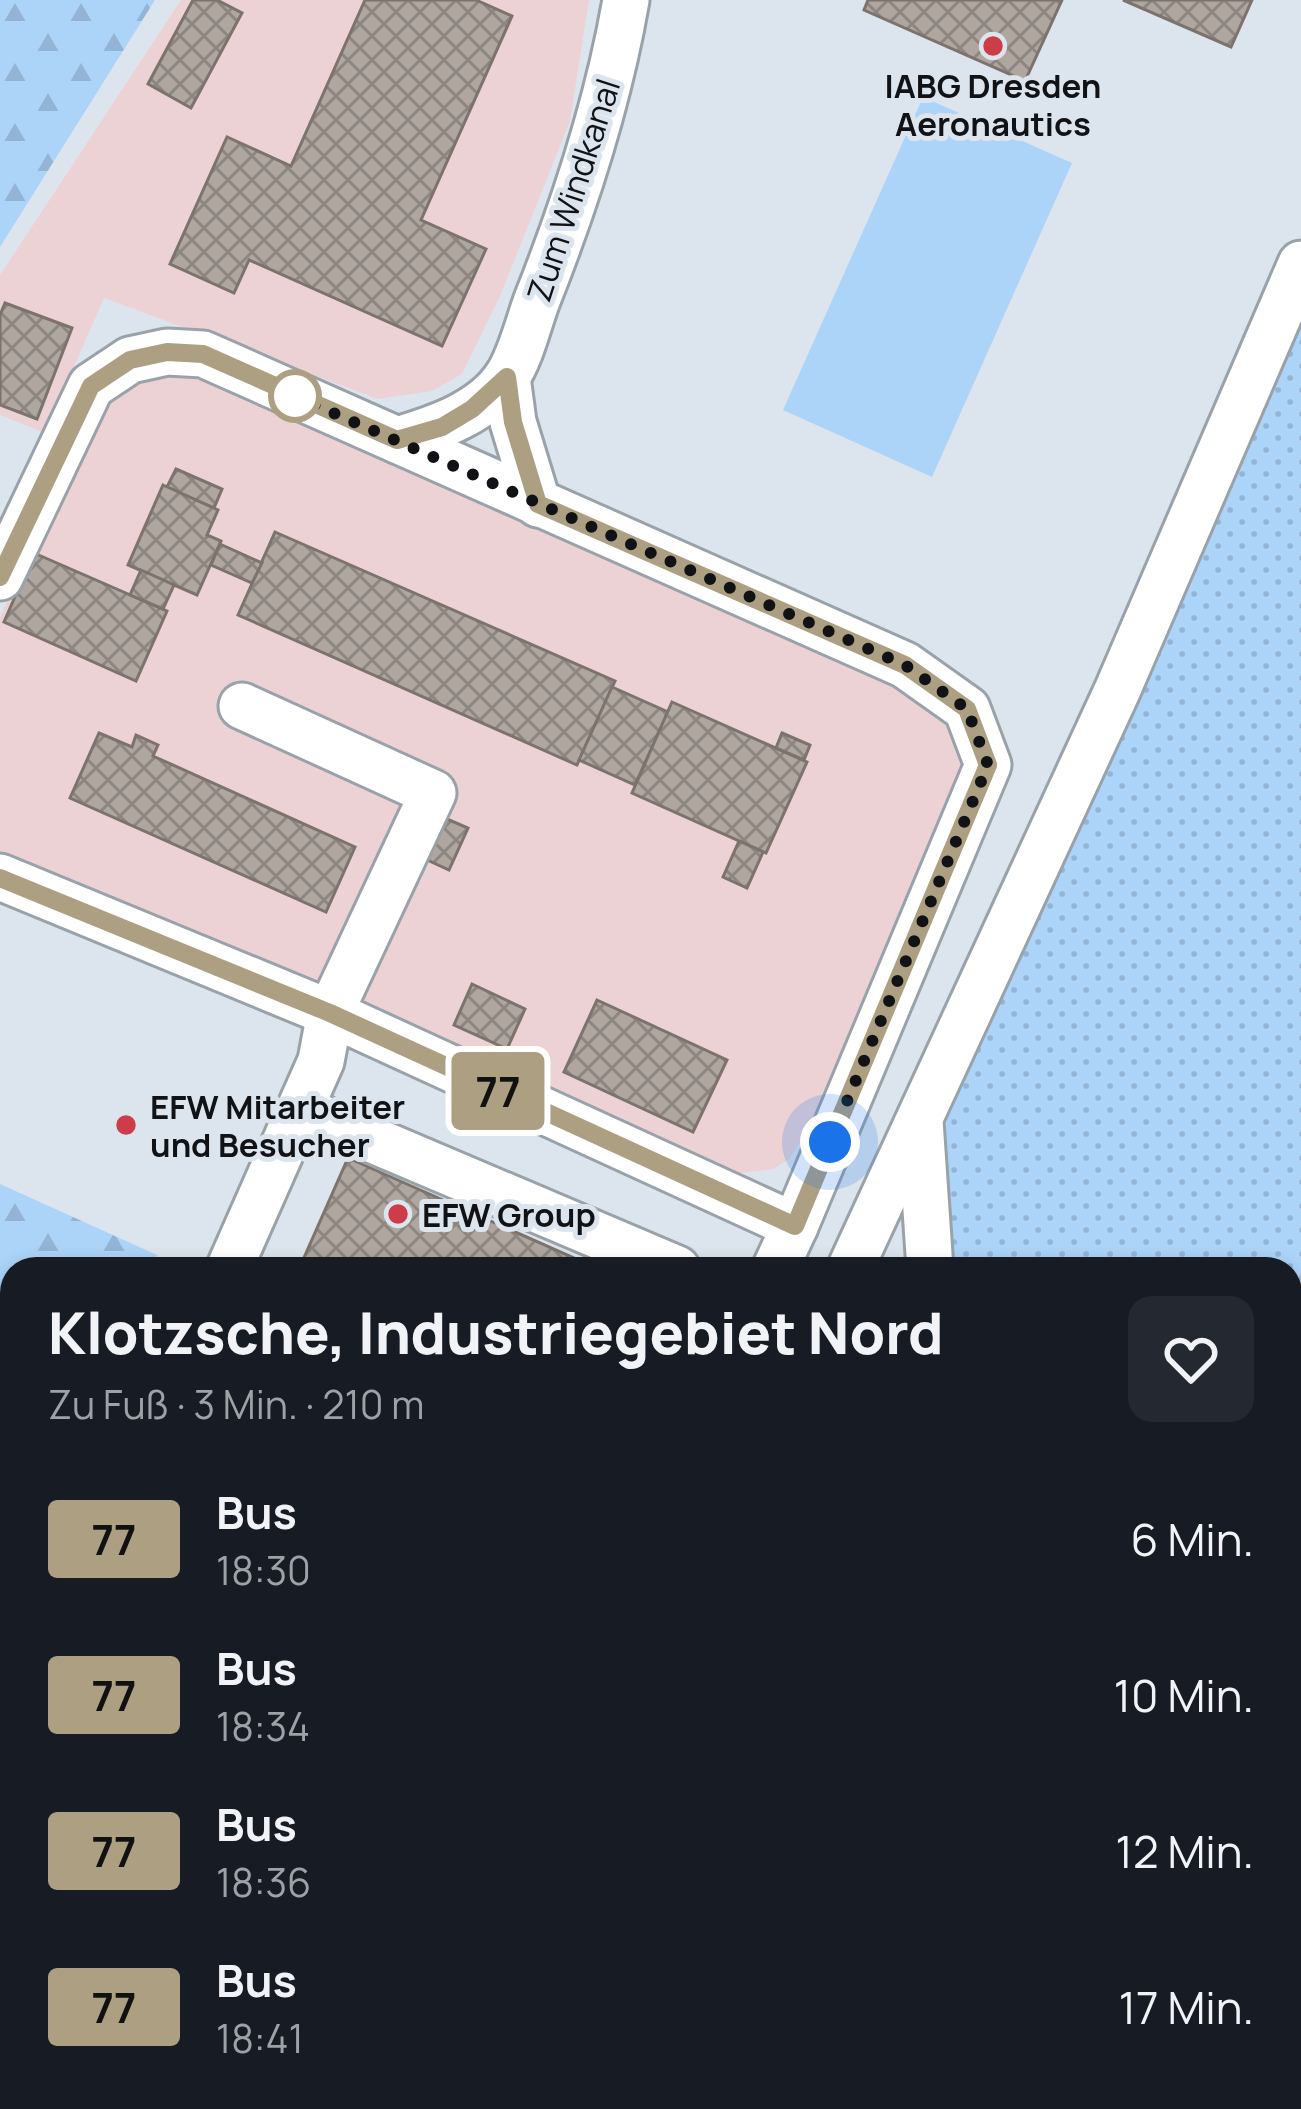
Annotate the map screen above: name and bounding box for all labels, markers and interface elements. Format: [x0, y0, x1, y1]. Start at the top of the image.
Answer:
marker: IABG Dresden Aeronautics [980, 33, 1006, 59]
place label: IABG Dresden Aeronautics [884, 63, 1102, 146]
street label: Zum Windkanal [516, 73, 630, 307]
unlabelled marker [270, 371, 320, 421]
line badge: 77 [444, 1052, 552, 1130]
text: 77 [475, 1062, 521, 1120]
place label: EFW Mitarbeiter und Besucher [150, 1084, 405, 1167]
marker: EFW Mitarbeiter und Besucher [113, 1112, 139, 1138]
your location [800, 1112, 860, 1172]
place label: EFW Group [422, 1192, 596, 1237]
marker: EFW Group [385, 1201, 411, 1227]
text: Klotzsche, Industriegebiet Nord [48, 1293, 944, 1371]
button: heart [1128, 1296, 1254, 1422]
text: Zu Fuß · 3 Min. · 210 m [48, 1377, 424, 1431]
text: Bus [216, 1481, 297, 1543]
text: 6 Min. [1131, 1508, 1254, 1570]
text: 77 [91, 1510, 137, 1568]
text: 18:30 [216, 1543, 311, 1597]
text: Bus [216, 1637, 297, 1699]
text: 10 Min. [1114, 1664, 1254, 1726]
text: 77 [91, 1666, 137, 1724]
text: 18:34 [216, 1699, 310, 1753]
text: Bus [216, 1793, 297, 1855]
text: 12 Min. [1115, 1820, 1254, 1882]
text: 77 [91, 1822, 137, 1880]
text: 18:36 [216, 1855, 311, 1909]
text: Bus [216, 1949, 297, 2011]
text: 17 Min. [1118, 1976, 1254, 2038]
text: 77 [91, 1978, 137, 2036]
text: 18:41 [216, 2011, 304, 2065]

